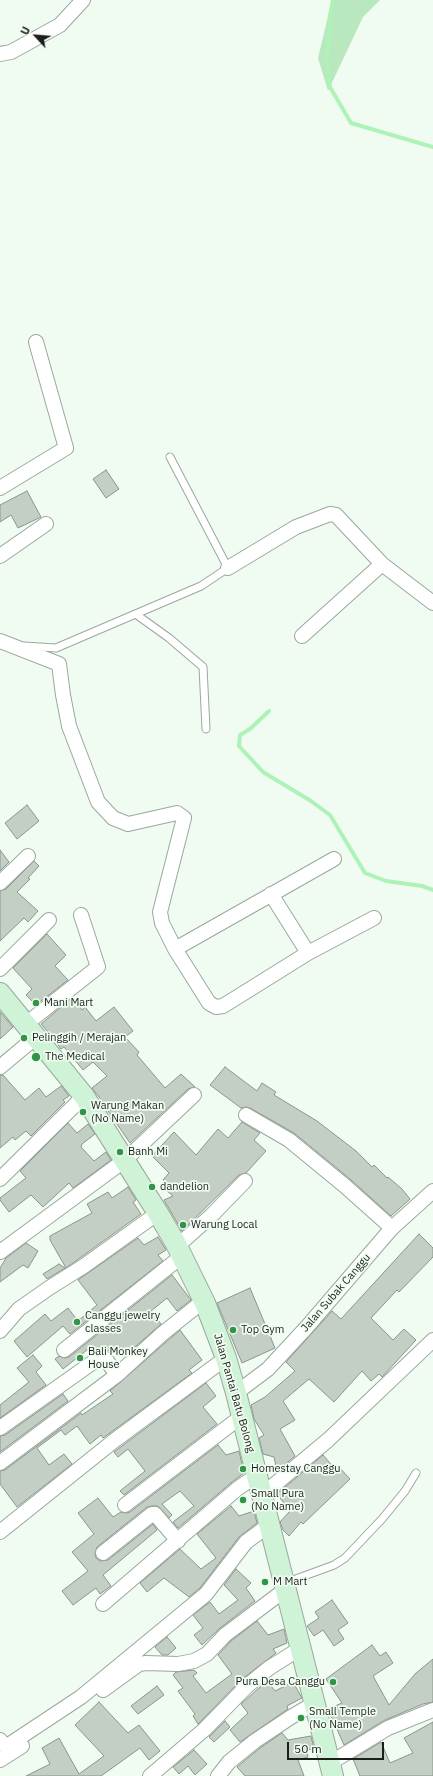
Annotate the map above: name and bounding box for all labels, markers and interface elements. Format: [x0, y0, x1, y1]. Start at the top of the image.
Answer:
north arrow [16, 16, 56, 56]
text: U [17, 24, 33, 37]
place label: Mani Mart [44, 996, 93, 1010]
marker: Mani Mart [31, 998, 41, 1008]
place label: Pelinggih / Merajan [32, 1031, 126, 1045]
marker: Pelinggih / Merajan [19, 1033, 29, 1043]
place label: The Medical [45, 1050, 105, 1064]
marker: The Medical [30, 1051, 42, 1063]
place label: Warung Makan (No Name) [91, 1099, 164, 1125]
marker: Warung Makan (No Name) [78, 1107, 88, 1117]
place label: Banh Mi [128, 1145, 168, 1159]
marker: Banh Mi [115, 1147, 125, 1157]
place label: dandelion [160, 1180, 209, 1194]
marker: dandelion [147, 1182, 157, 1192]
place label: Warung Local [191, 1218, 257, 1232]
marker: Warung Local [178, 1220, 188, 1230]
street label: Jalan Subak Canggu [298, 1251, 374, 1335]
place label: Canggu jewelry classes [85, 1309, 160, 1335]
marker: Canggu jewelry classes [72, 1317, 82, 1327]
place label: Top Gym [241, 1323, 284, 1337]
marker: Top Gym [228, 1325, 238, 1335]
street label: Jalan Pantai Batu Bolong [211, 1332, 257, 1454]
place label: Bali Monkey House [88, 1345, 148, 1371]
marker: Bali Monkey House [75, 1353, 85, 1363]
place label: Homestay Canggu [251, 1462, 340, 1476]
marker: Homestay Canggu [238, 1464, 248, 1474]
place label: Small Pura (No Name) [251, 1487, 304, 1513]
marker: Small Pura (No Name) [238, 1495, 248, 1505]
place label: M Mart [273, 1575, 307, 1589]
marker: M Mart [260, 1577, 270, 1587]
place label: Pura Desa Canggu [236, 1675, 325, 1689]
marker: Pura Desa Canggu [328, 1677, 338, 1687]
place label: Small Temple (No Name) [309, 1705, 376, 1731]
marker: Small Temple (No Name) [296, 1713, 306, 1723]
scale bar [289, 1734, 386, 1760]
text: 50 m [294, 1741, 322, 1756]

